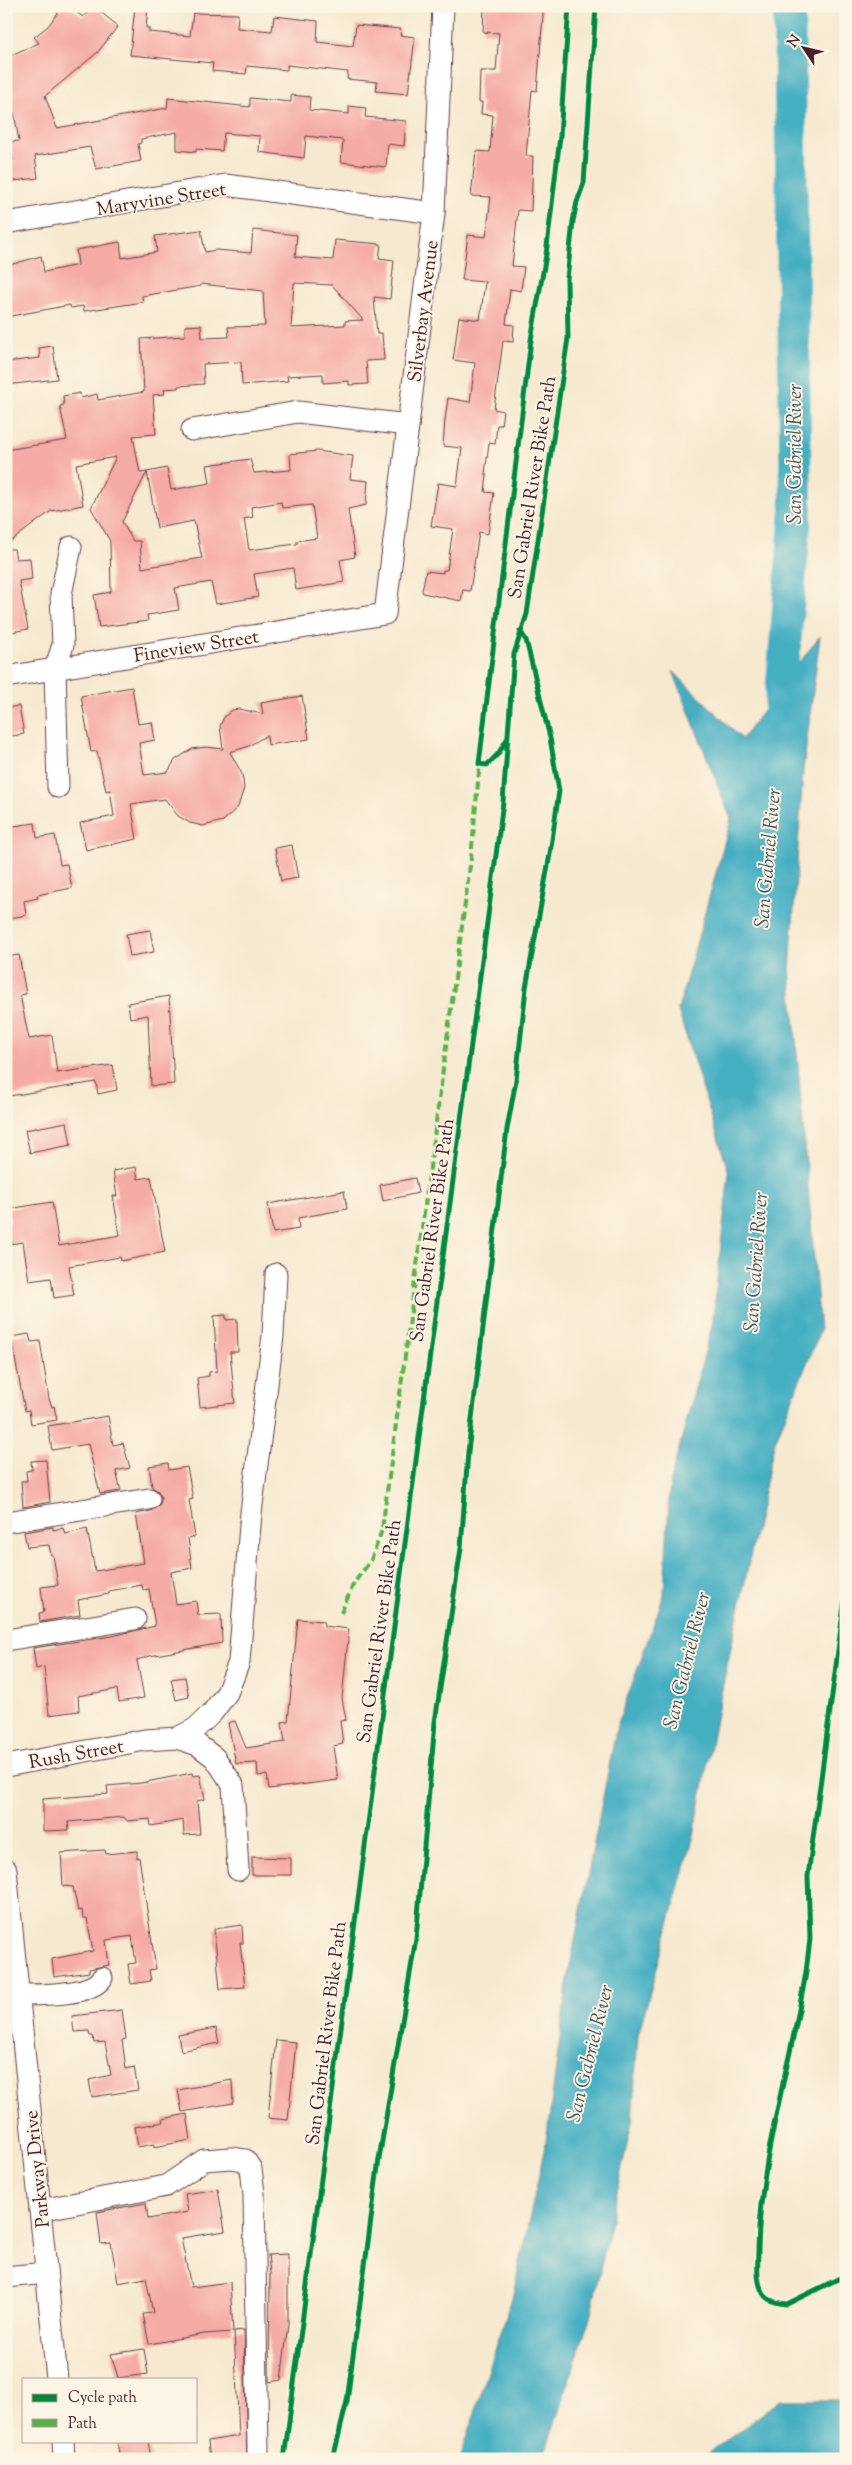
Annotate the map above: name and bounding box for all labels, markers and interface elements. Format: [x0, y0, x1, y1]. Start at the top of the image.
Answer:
north arrow [780, 22, 830, 72]
text: N [784, 31, 806, 52]
street label: Maryvine Street [95, 177, 229, 224]
street label: Silverbay Avenue [402, 239, 447, 384]
street label: San Gabriel River Bike Path [502, 374, 564, 601]
water label: San Gabriel River [782, 384, 811, 524]
street label: Fineview Street [132, 624, 261, 671]
water label: San Gabriel River [749, 787, 790, 929]
street label: San Gabriel River Bike Path [404, 1117, 463, 1344]
water label: San Gabriel River [738, 1191, 777, 1333]
street label: San Gabriel River Bike Path [351, 1518, 410, 1745]
water label: San Gabriel River [657, 1589, 719, 1732]
street label: Rush Street [27, 1734, 126, 1777]
street label: San Gabriel River Bike Path [300, 1920, 355, 2147]
water label: San Gabriel River [560, 1982, 622, 2125]
street label: Parkway Drive [19, 2109, 58, 2229]
legend [22, 2378, 198, 2442]
text: Cycle path [68, 2388, 137, 2409]
text: Path [68, 2414, 97, 2435]

